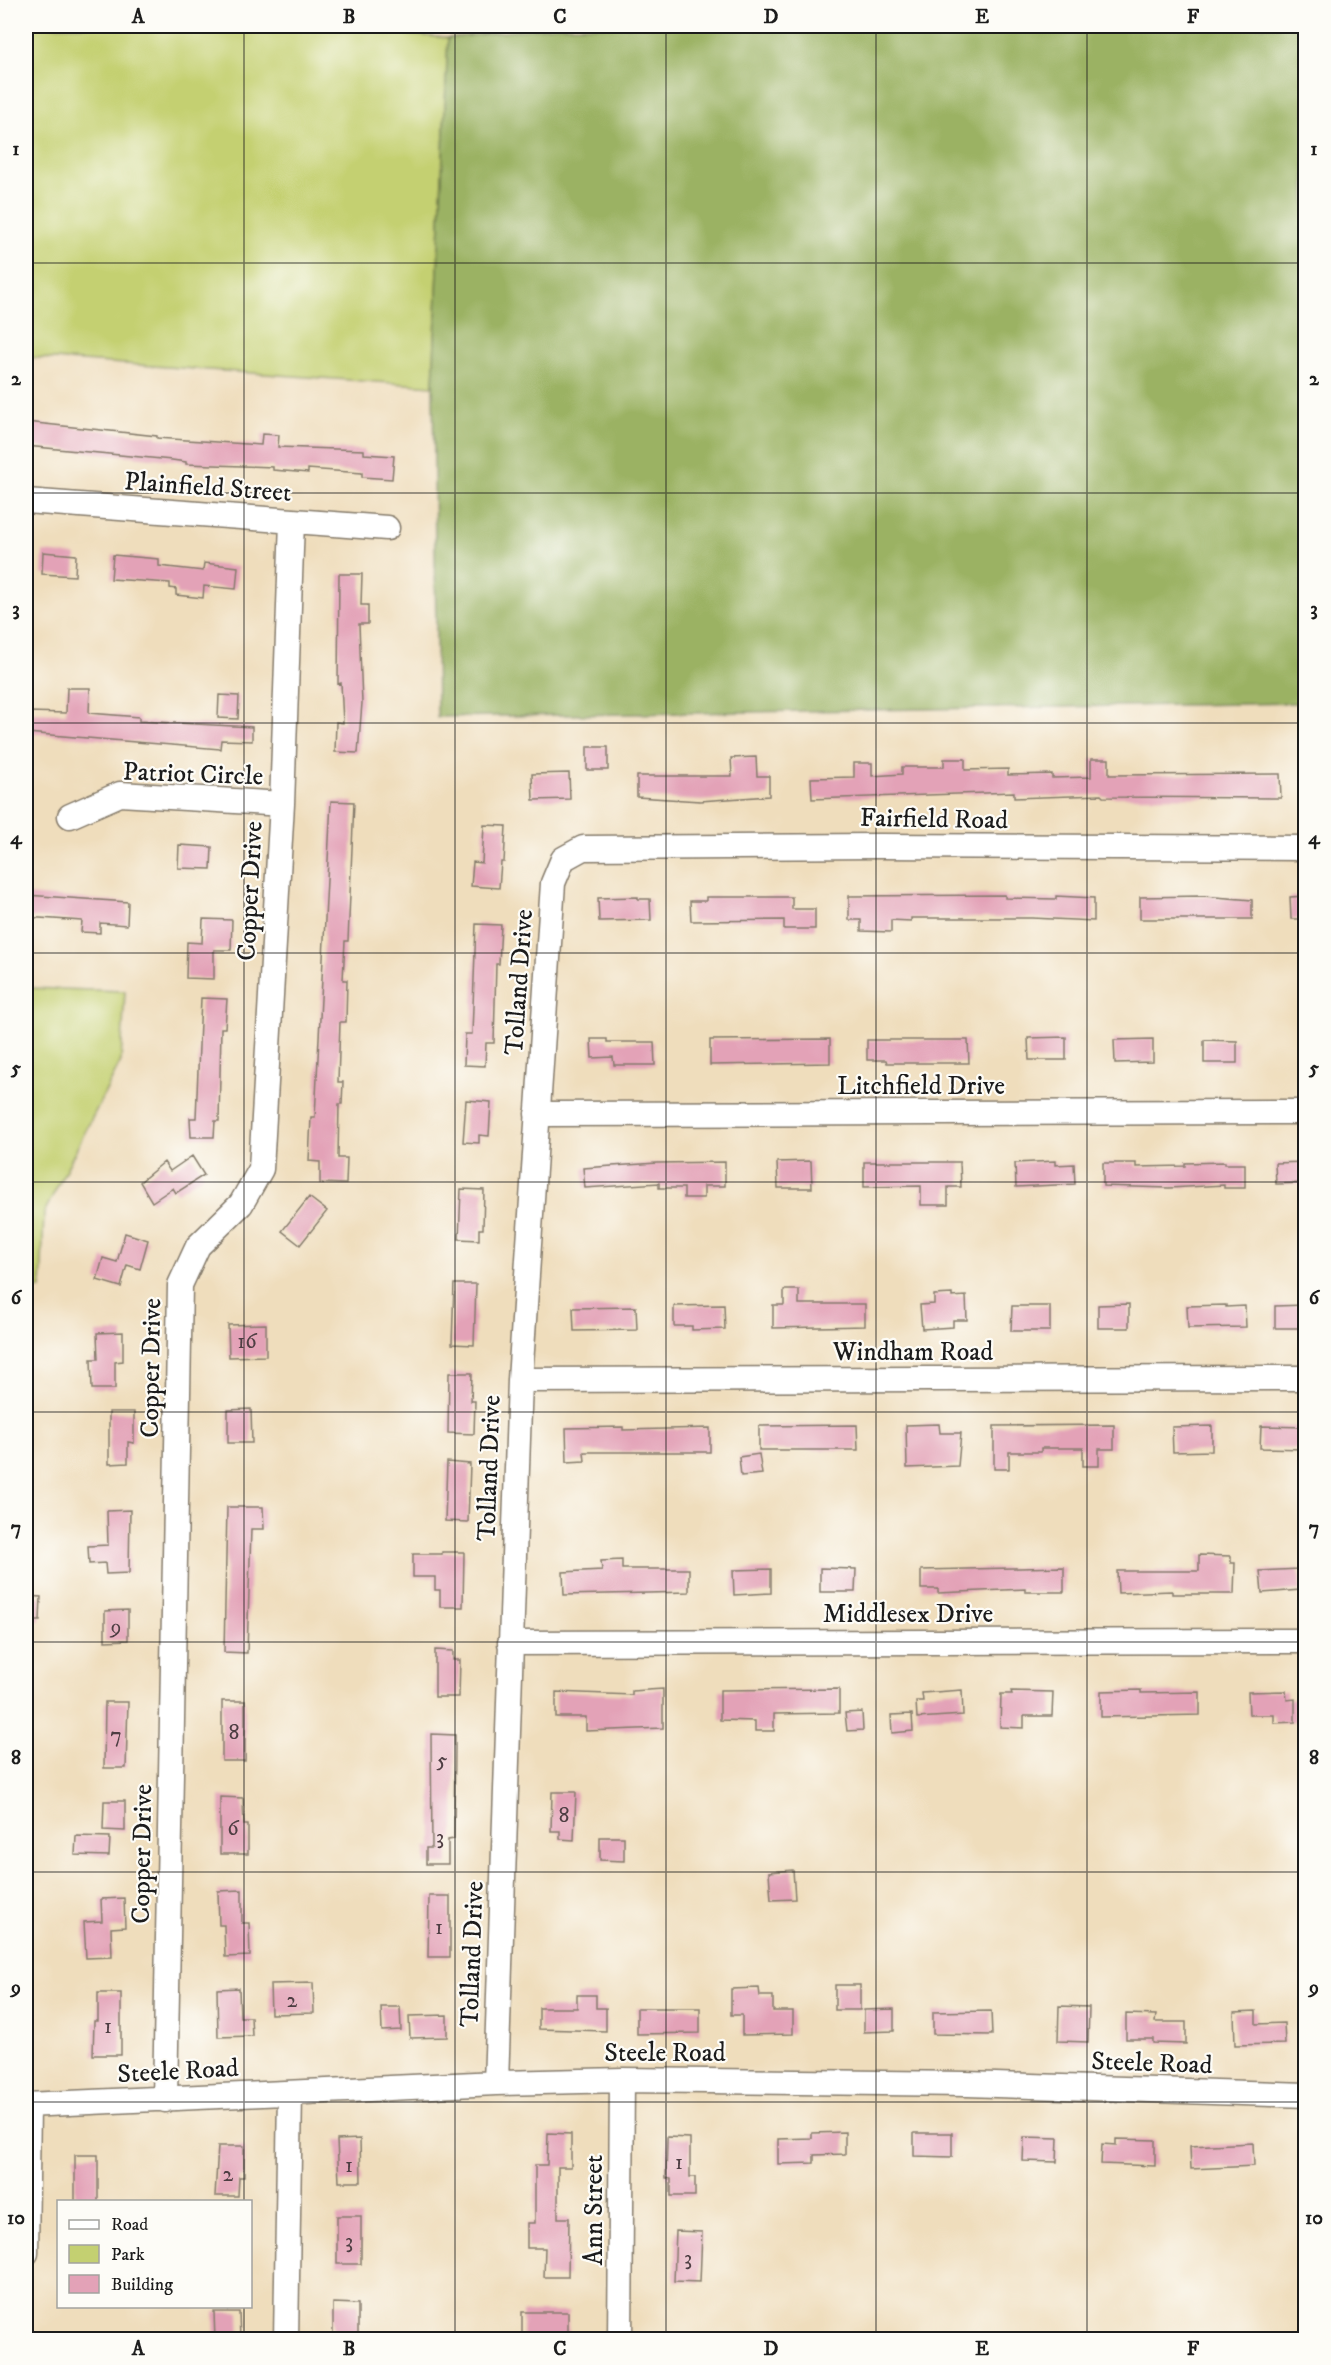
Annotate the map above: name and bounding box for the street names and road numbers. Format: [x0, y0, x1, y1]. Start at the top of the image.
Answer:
street label: Plainfield Street [123, 465, 293, 510]
street label: Patriot Circle [122, 756, 264, 793]
street label: Fairfield Road [860, 802, 1008, 837]
street label: Copper Drive [230, 820, 271, 962]
street label: Tolland Drive [498, 908, 541, 1056]
street label: Litchfield Drive [837, 1070, 1005, 1103]
street label: Copper Drive [134, 1298, 169, 1438]
street label: Windham Road [832, 1336, 993, 1369]
street label: Tolland Drive [470, 1394, 509, 1542]
street label: Middlesex Drive [823, 1598, 993, 1631]
street label: Copper Drive [125, 1784, 160, 1924]
street label: Tolland Drive [453, 1880, 492, 2028]
street label: Steele Road [604, 2037, 726, 2070]
street label: Steele Road [1091, 2045, 1213, 2082]
street label: Steele Road [117, 2052, 240, 2091]
street label: Ann Street [578, 2155, 611, 2265]

